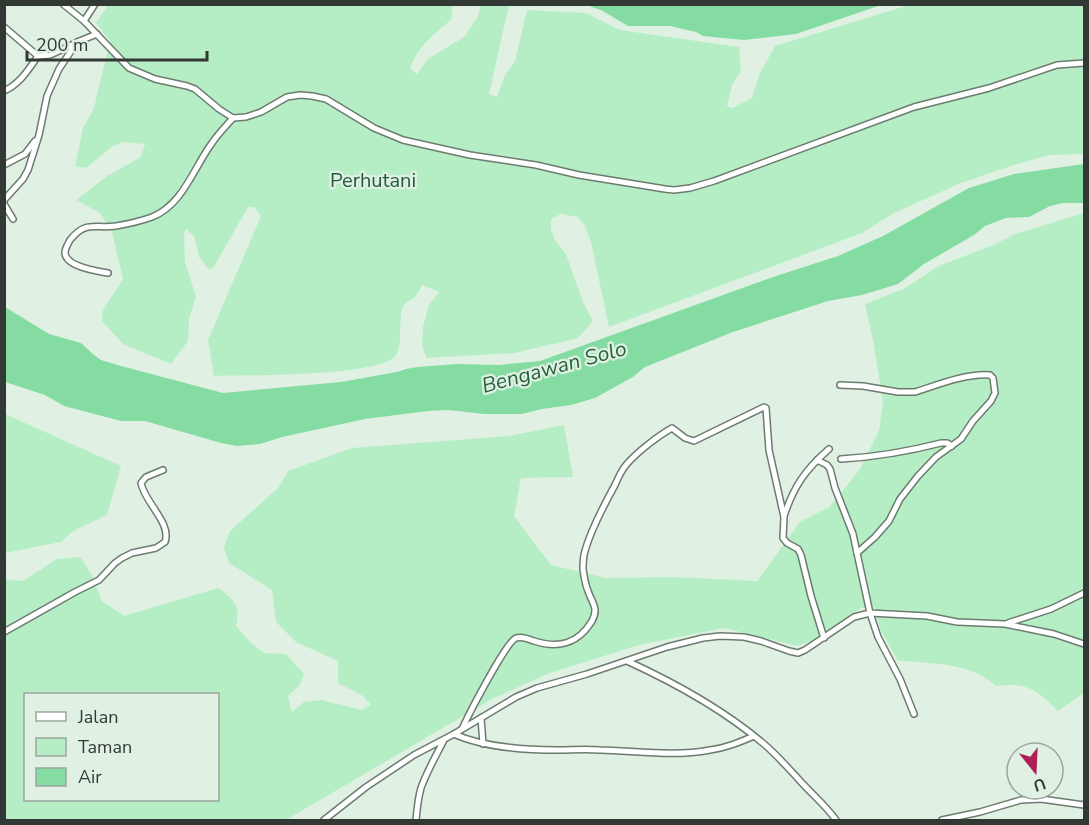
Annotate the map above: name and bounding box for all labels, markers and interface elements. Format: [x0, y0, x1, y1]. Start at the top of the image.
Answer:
scale bar [27, 24, 207, 62]
text: 200 m [36, 33, 88, 57]
park label: Perhutani [330, 167, 416, 194]
water label: Bengawan Solo [478, 334, 630, 400]
legend [24, 693, 219, 801]
text: Jalan [77, 705, 118, 729]
text: Taman [78, 735, 132, 759]
north arrow [1005, 741, 1065, 801]
text: Air [78, 765, 102, 789]
text: U [1030, 772, 1048, 797]

